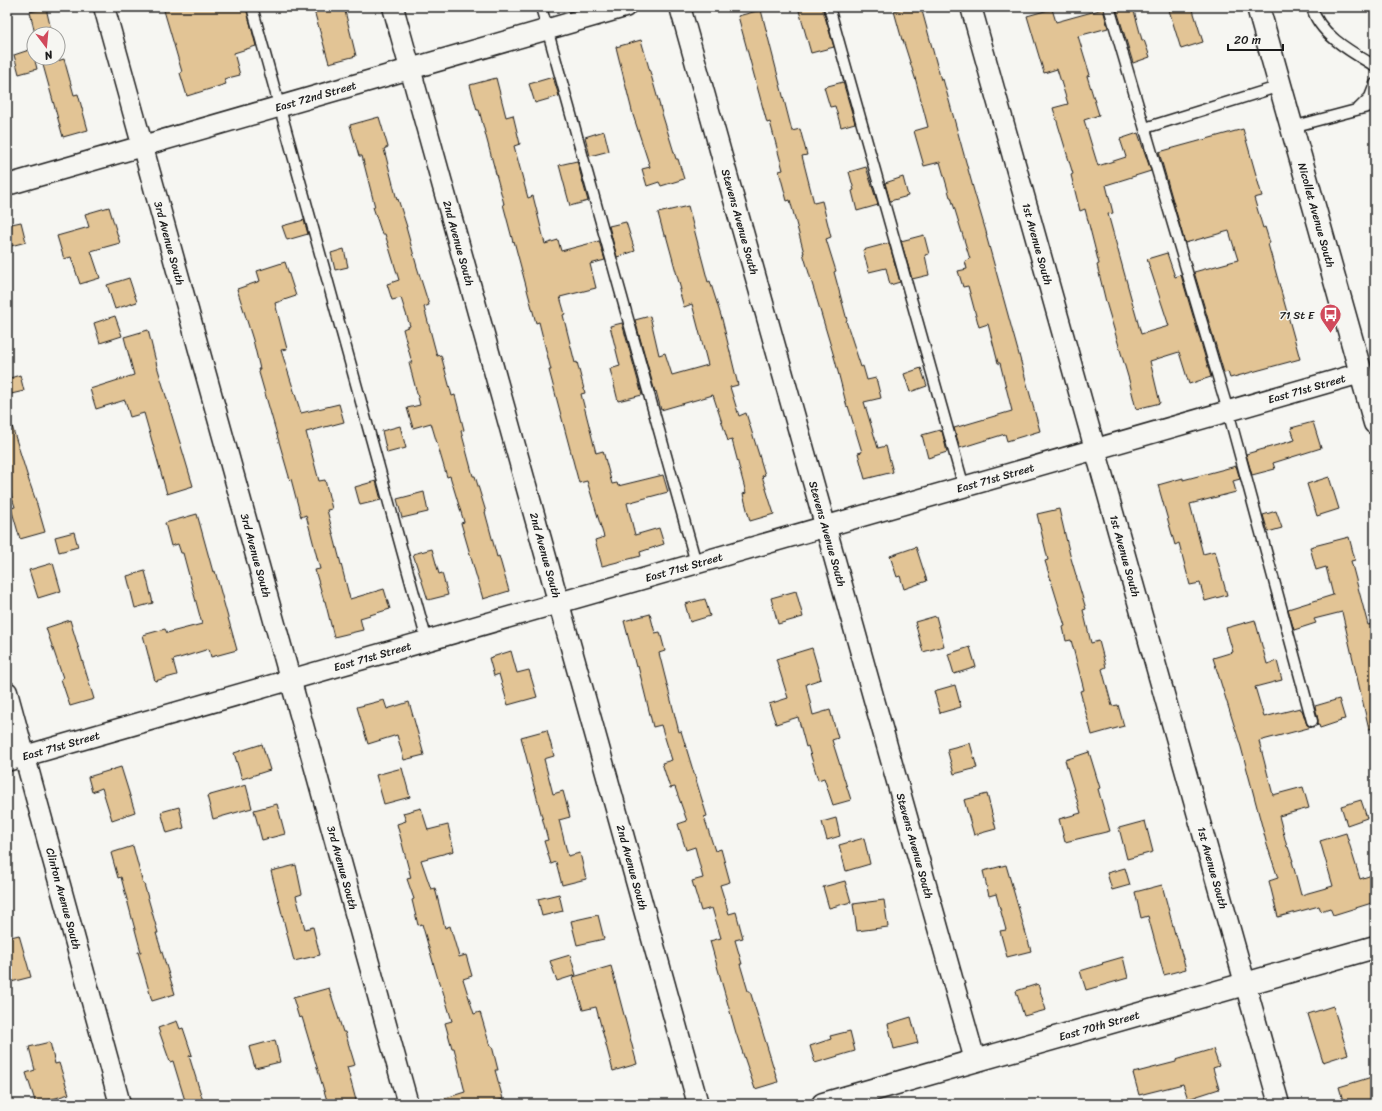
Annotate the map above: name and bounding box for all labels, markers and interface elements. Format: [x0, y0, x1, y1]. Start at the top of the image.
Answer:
north arrow [26, 26, 66, 66]
scale bar [1228, 26, 1283, 52]
text: 20 m [1234, 29, 1261, 51]
text: N [42, 45, 56, 65]
street label: East 72nd Street [273, 76, 359, 117]
street label: Nicollet Avenue South [1292, 160, 1340, 270]
street label: Stevens Avenue South [716, 167, 764, 277]
street label: 2nd Avenue South [437, 198, 479, 288]
street label: 3rd Avenue South [148, 199, 190, 288]
street label: 1st Avenue South [1016, 201, 1058, 287]
bus stop icon: 71 St E [1317, 302, 1343, 335]
place label: 71 St E [1279, 306, 1315, 325]
street label: East 71st Street [1266, 369, 1348, 409]
street label: East 71st Street [954, 458, 1037, 498]
street label: Stevens Avenue South [803, 479, 851, 589]
street label: 2nd Avenue South [524, 510, 566, 601]
street label: 3rd Avenue South [235, 511, 276, 600]
street label: 1st Avenue South [1104, 513, 1145, 599]
street label: East 71st Street [643, 547, 725, 588]
street label: East 71st Street [331, 637, 414, 677]
street label: East 71st Street [20, 726, 102, 766]
street label: Stevens Avenue South [891, 791, 938, 901]
street label: 2nd Avenue South [611, 823, 653, 913]
street label: 3rd Avenue South [321, 824, 363, 912]
street label: 1st Avenue South [1192, 825, 1233, 911]
street label: Clinton Avenue South [40, 845, 86, 952]
street label: East 70th Street [1057, 1005, 1142, 1046]

